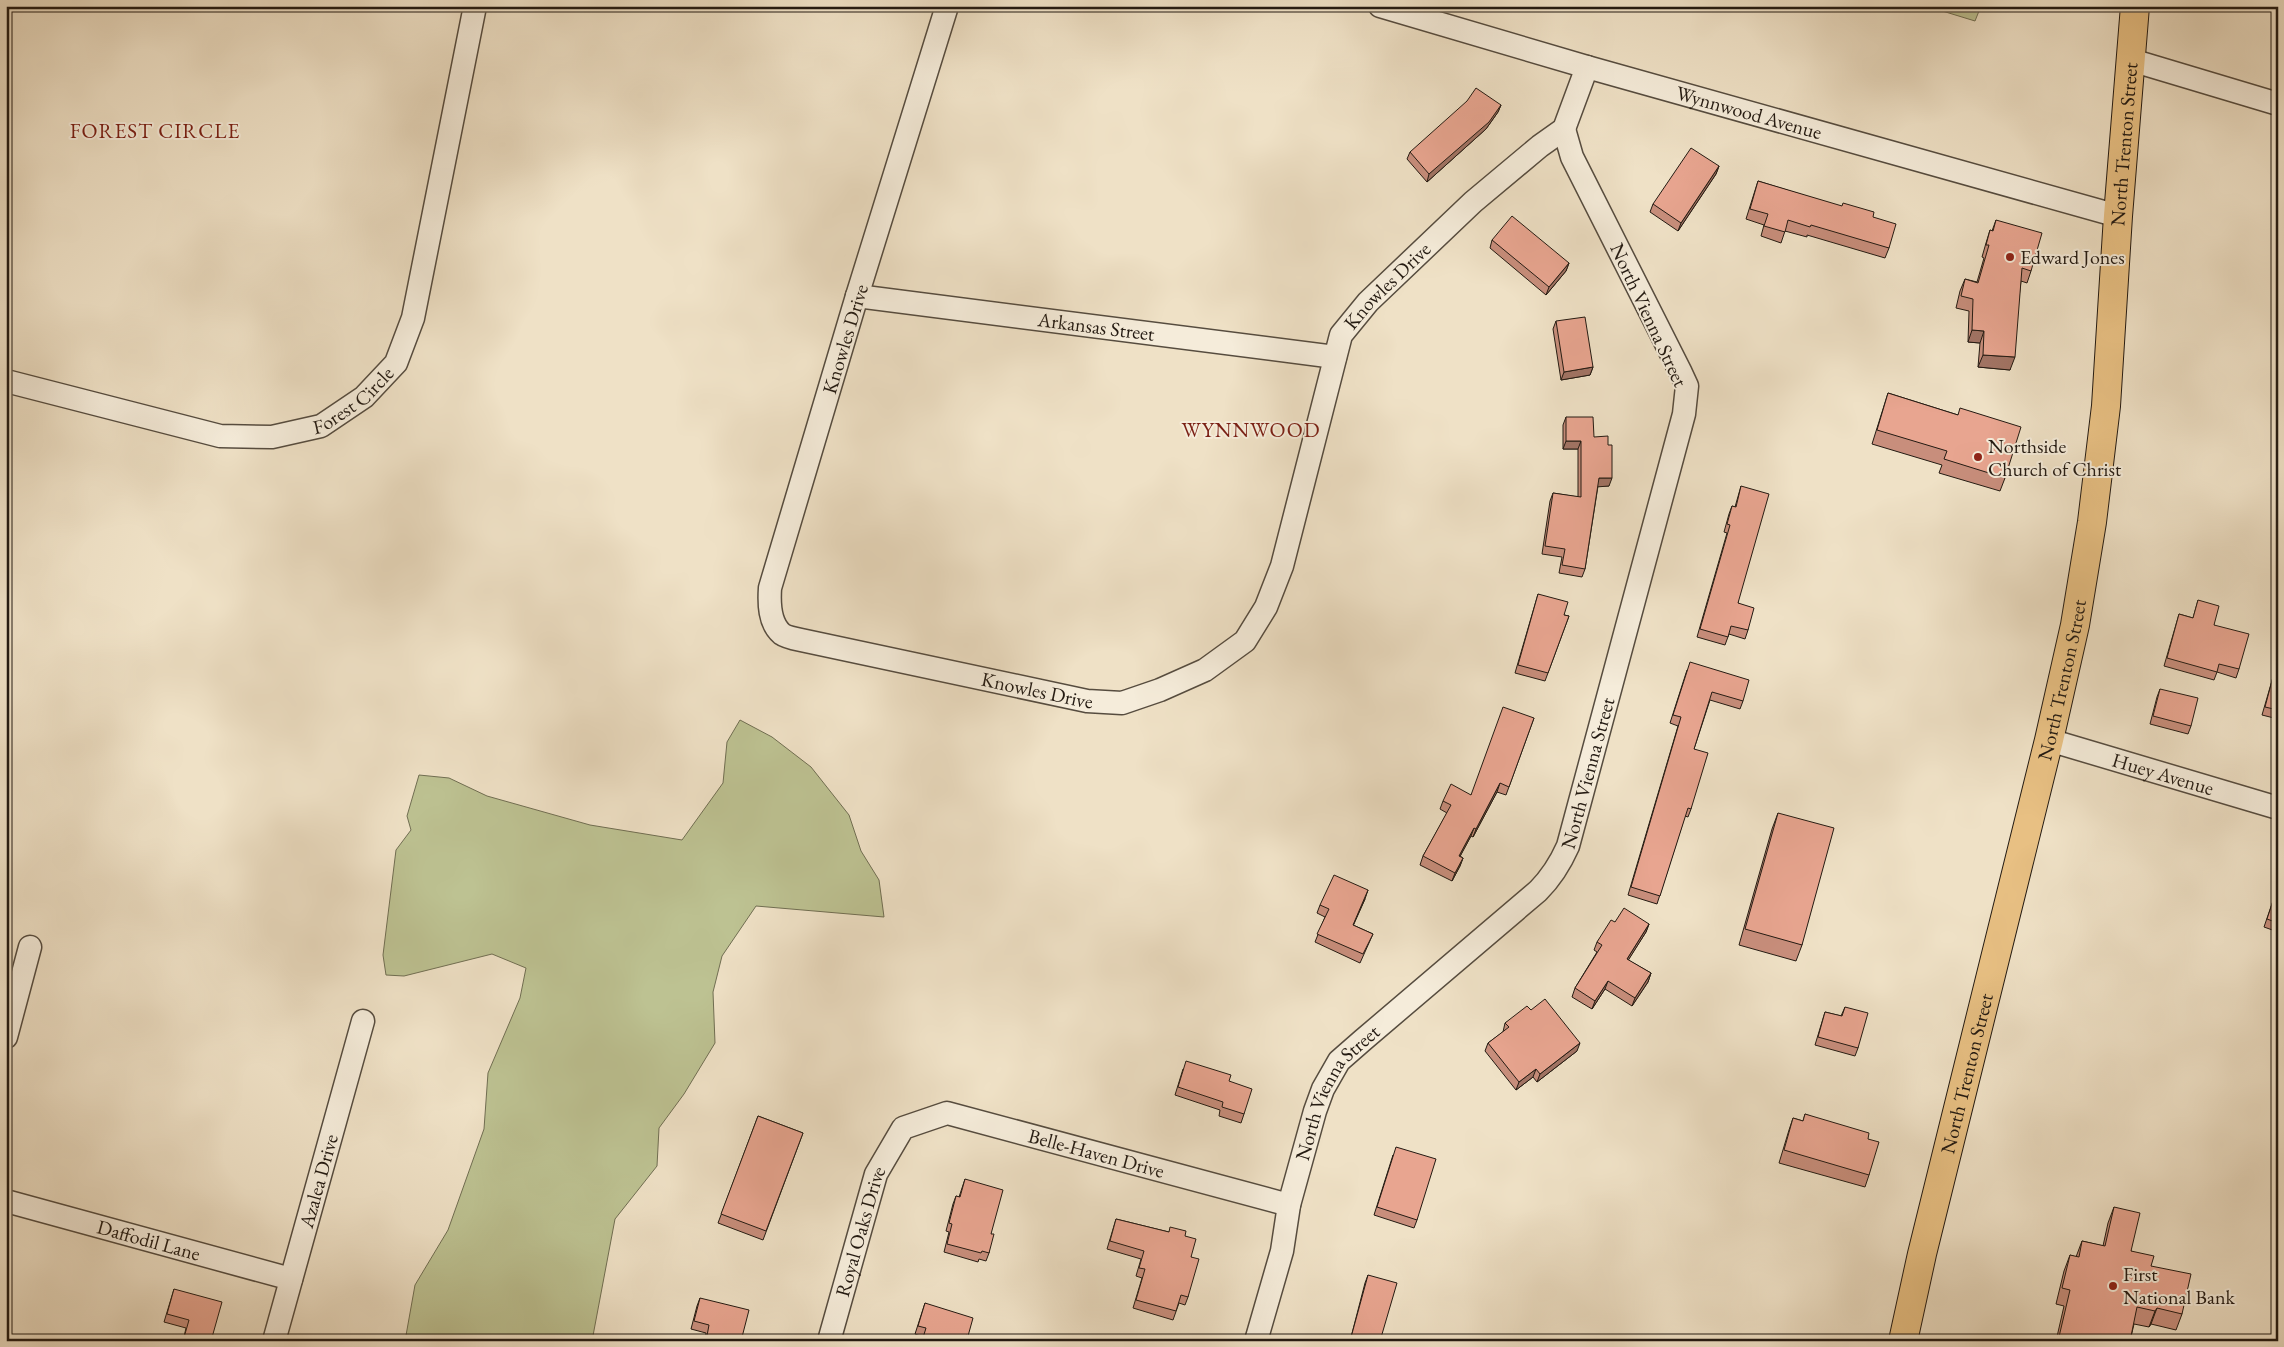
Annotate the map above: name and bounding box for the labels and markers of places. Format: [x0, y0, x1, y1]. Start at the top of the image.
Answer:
place label: Edward Jones [2020, 244, 2125, 270]
marker: Edward Jones [2004, 251, 2016, 263]
place label: Northside Church of Christ [1988, 433, 2122, 482]
marker: Northside Church of Christ [1972, 451, 1984, 463]
place label: First National Bank [2123, 1261, 2236, 1310]
marker: First National Bank [2107, 1280, 2119, 1292]

